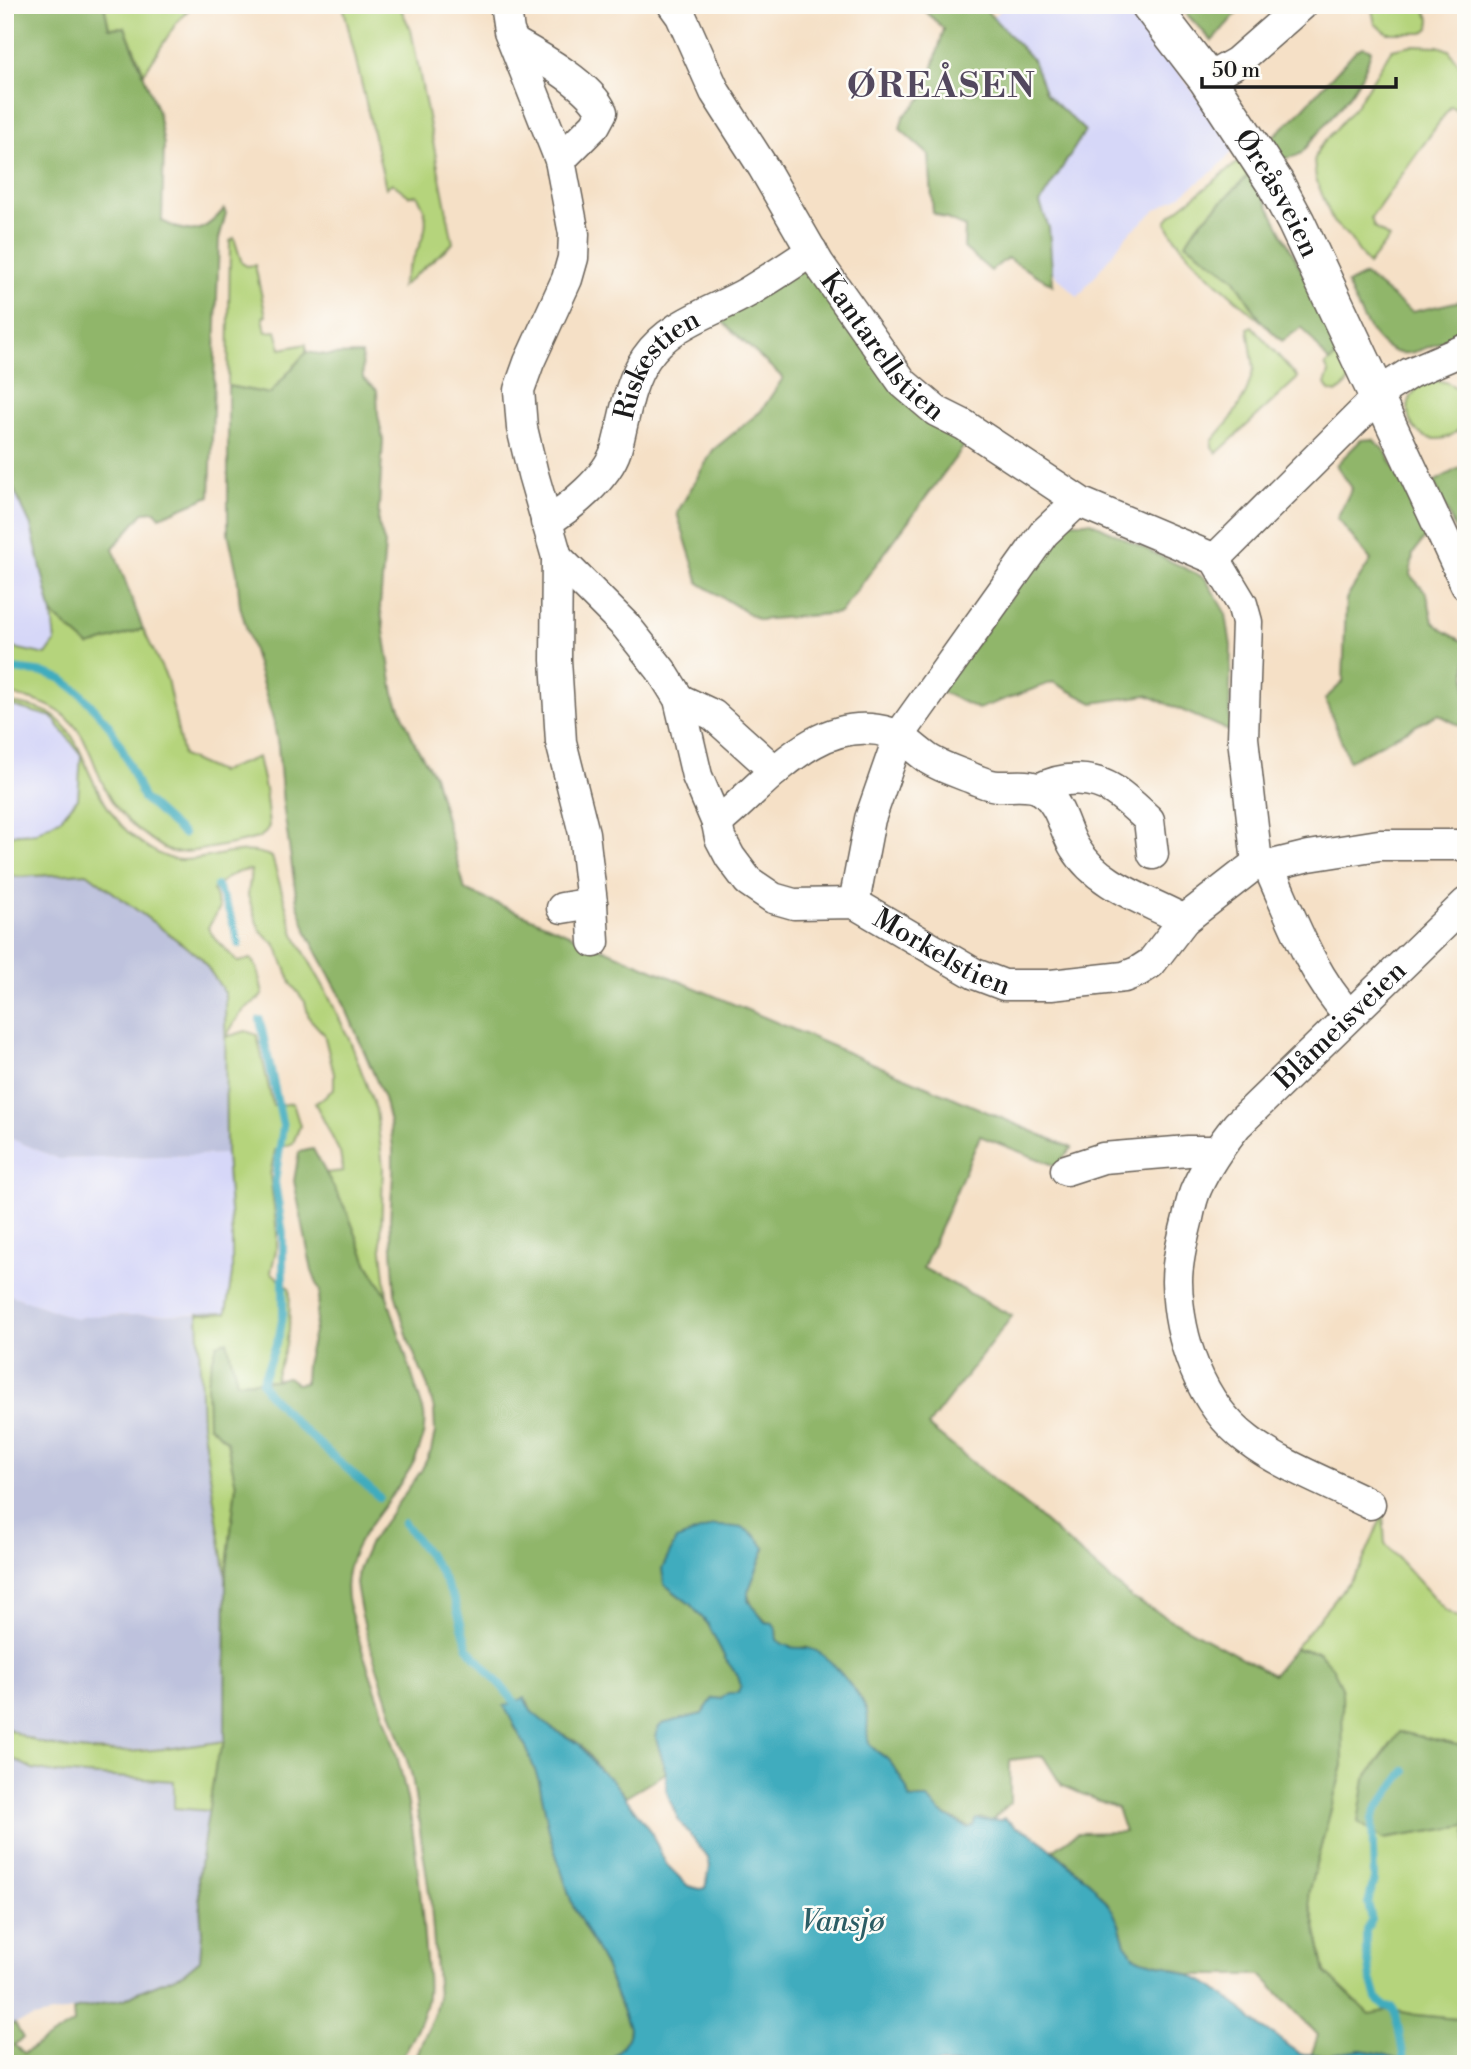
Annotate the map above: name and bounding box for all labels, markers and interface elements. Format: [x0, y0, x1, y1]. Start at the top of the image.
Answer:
scale bar [1202, 46, 1396, 90]
text: 50 m [1212, 58, 1260, 84]
district label: ØREÅSEN [847, 62, 1037, 108]
street label: Øreåsveien [1227, 123, 1328, 263]
street label: Kantarellstien [812, 265, 952, 429]
street label: Riskestien [606, 301, 706, 423]
street label: Morkelstien [867, 901, 1016, 1003]
street label: Blåmeisveien [1266, 953, 1414, 1098]
water label: Vansjø [801, 1903, 886, 1941]

